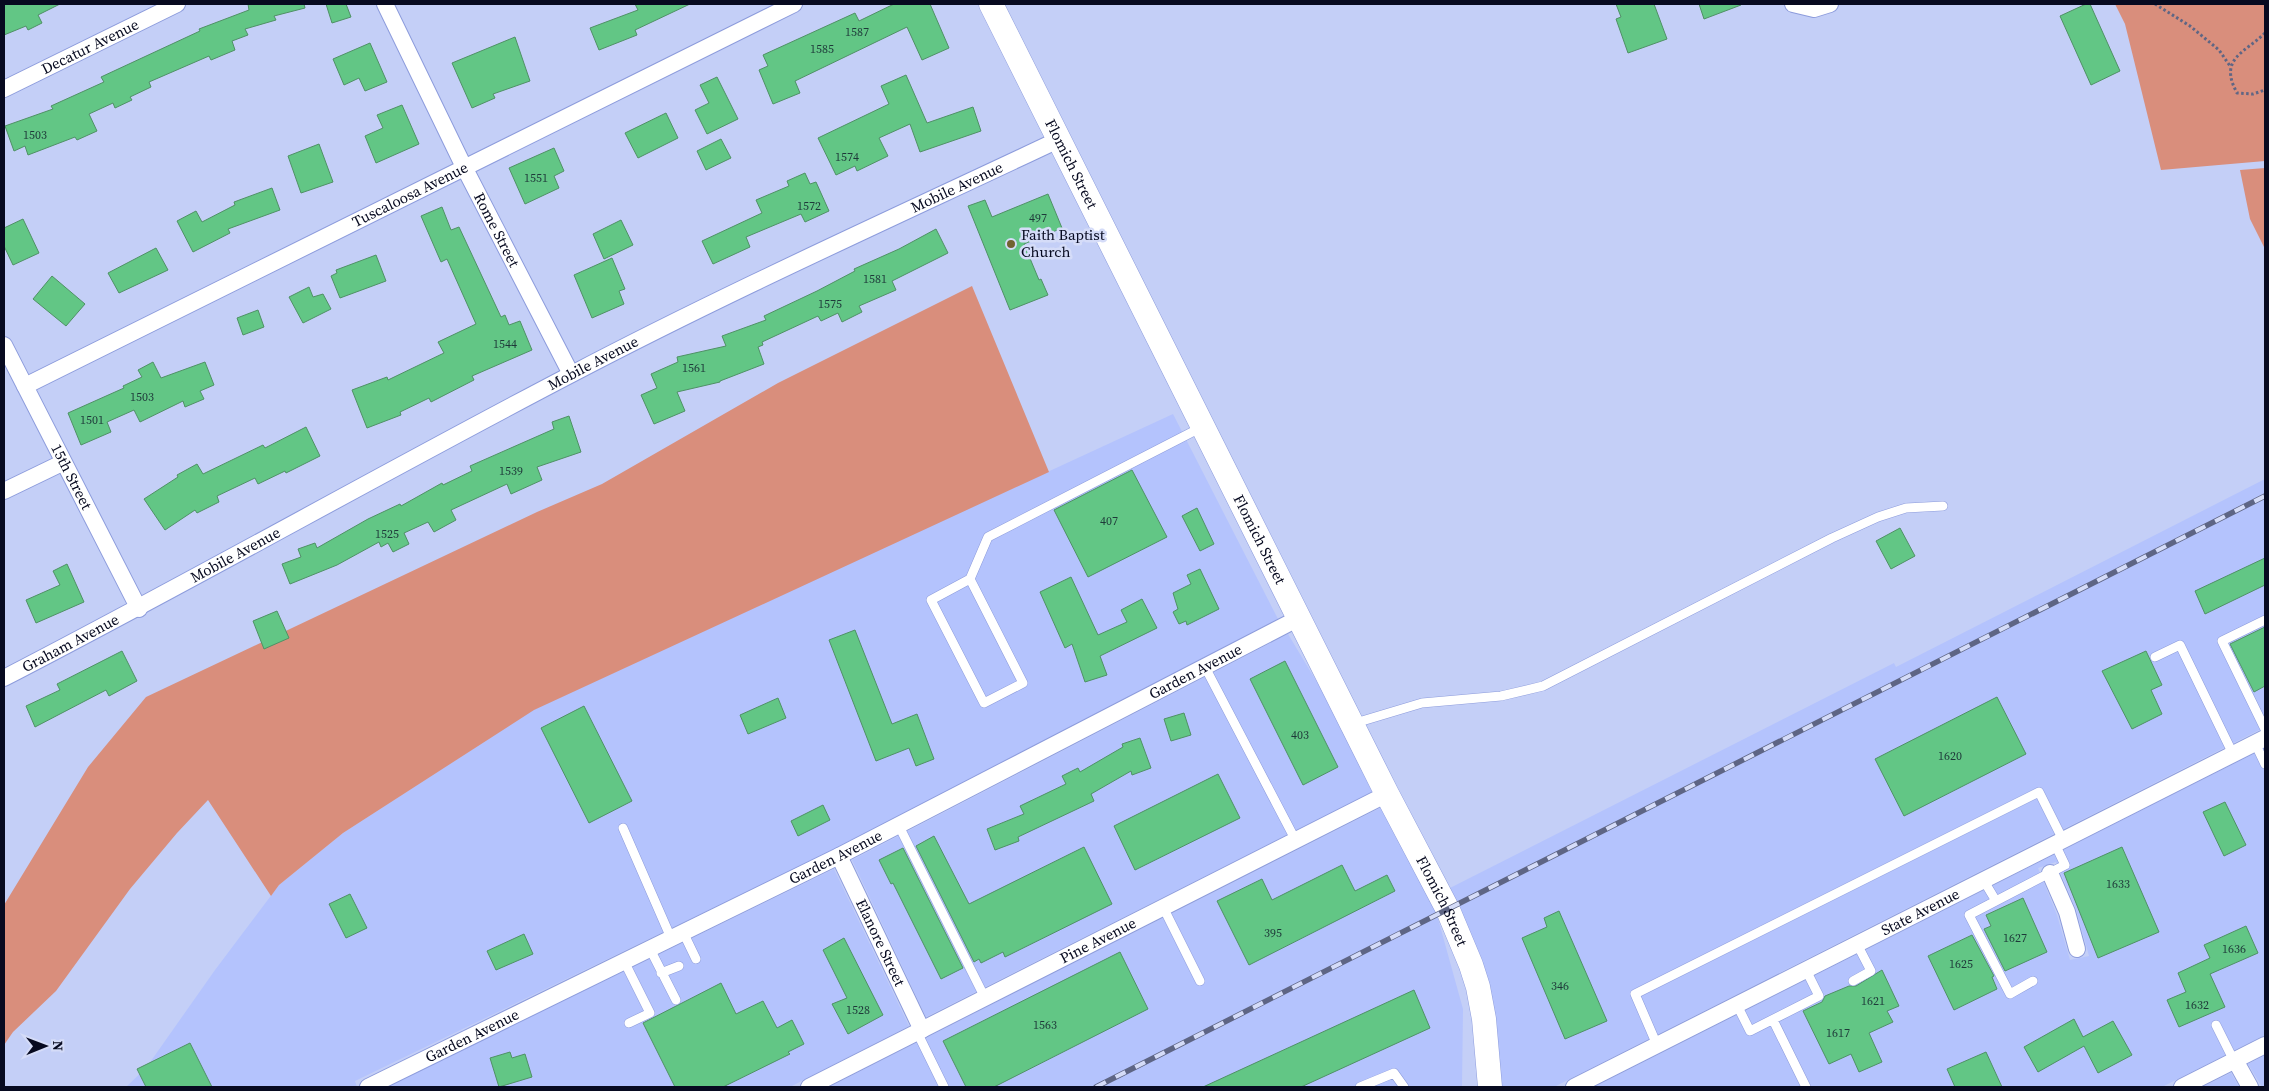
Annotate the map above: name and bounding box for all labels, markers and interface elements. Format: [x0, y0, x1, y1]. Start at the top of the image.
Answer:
street label: Decatur Avenue [38, 13, 142, 79]
house number: 1587 [845, 24, 869, 40]
house number: 1585 [810, 41, 834, 57]
street label: Flomich Street [1040, 115, 1103, 212]
house number: 1503 [23, 127, 47, 143]
house number: 1574 [835, 149, 859, 165]
street label: Tuscaloosa Avenue [348, 156, 472, 232]
street label: Mobile Avenue [907, 156, 1006, 217]
house number: 1551 [524, 170, 548, 186]
street label: Rome Street [469, 189, 525, 271]
house number: 1572 [797, 198, 821, 214]
house number: 497 [1029, 210, 1047, 226]
place label: Faith Baptist Church [1021, 224, 1105, 262]
marker: Faith Baptist Church [1005, 238, 1017, 250]
house number: 1581 [863, 271, 887, 287]
house number: 1575 [818, 296, 842, 312]
street label: Mobile Avenue [544, 330, 642, 395]
house number: 1544 [493, 336, 517, 352]
house number: 1561 [682, 360, 706, 376]
house number: 1503 [130, 389, 154, 405]
house number: 1501 [80, 412, 104, 428]
street label: 15th Street [46, 440, 97, 513]
house number: 1539 [499, 463, 523, 479]
street label: Flomich Street [1229, 491, 1291, 588]
house number: 407 [1100, 513, 1118, 529]
street label: Mobile Avenue [186, 521, 284, 587]
house number: 1525 [375, 526, 399, 542]
street label: Graham Avenue [18, 608, 123, 677]
street label: Garden Avenue [1145, 638, 1246, 704]
house number: 403 [1291, 727, 1309, 743]
house number: 1620 [1938, 748, 1962, 764]
street label: Garden Avenue [785, 824, 886, 889]
street label: Flomich Street [1411, 852, 1473, 949]
house number: 1633 [2106, 876, 2130, 892]
street label: State Avenue [1877, 883, 1963, 940]
street label: Elanore Street [851, 895, 911, 990]
street label: Pine Avenue [1056, 912, 1140, 968]
house number: 395 [1264, 925, 1282, 941]
house number: 1627 [2003, 930, 2027, 946]
house number: 1636 [2222, 941, 2246, 957]
house number: 1625 [1949, 956, 1973, 972]
house number: 346 [1551, 978, 1569, 994]
house number: 1621 [1861, 993, 1885, 1009]
house number: 1632 [2185, 997, 2209, 1013]
house number: 1528 [846, 1002, 870, 1018]
street label: Garden Avenue [421, 1003, 523, 1067]
house number: 1563 [1033, 1017, 1057, 1033]
north arrow [20, 1021, 70, 1071]
house number: 1617 [1826, 1025, 1850, 1041]
text: N [48, 1040, 68, 1051]

